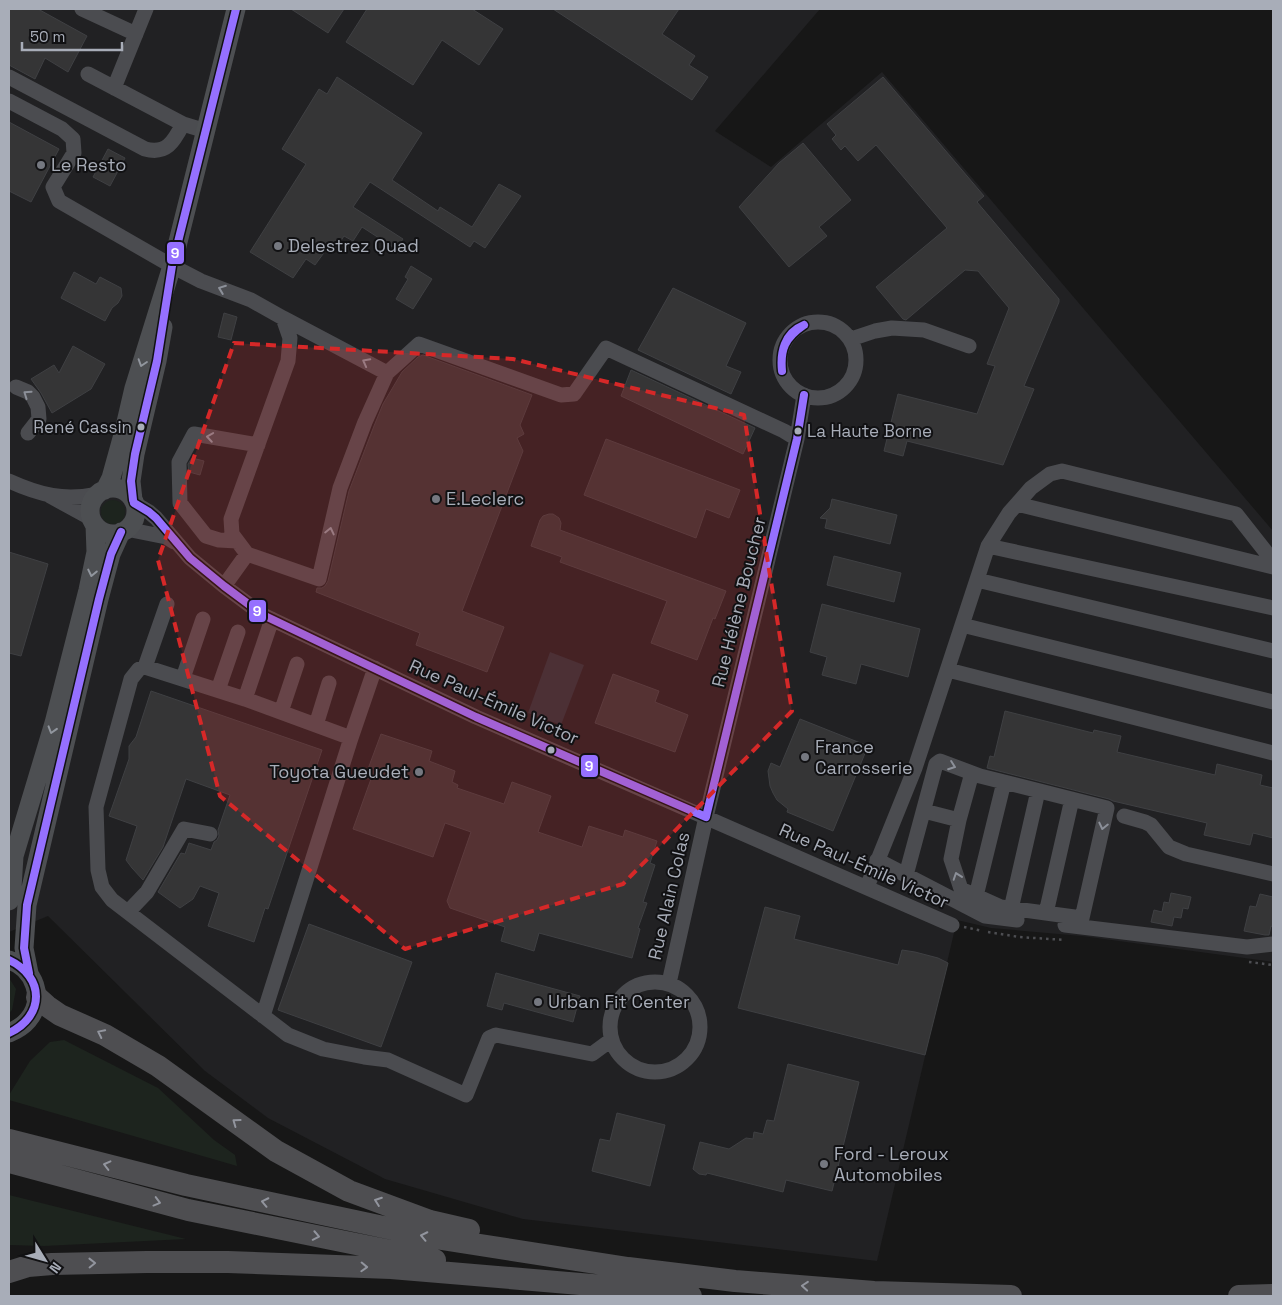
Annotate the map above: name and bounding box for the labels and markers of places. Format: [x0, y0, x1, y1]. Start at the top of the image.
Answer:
place label: Le Resto [51, 153, 126, 176]
marker: Le Resto [35, 159, 47, 171]
place label: Delestrez Quad [288, 234, 419, 257]
marker: Delestrez Quad [272, 240, 284, 252]
place label: René Cassin [33, 416, 132, 438]
place label: La Haute Borne [807, 420, 932, 442]
marker: René Cassin [136, 422, 146, 432]
marker: La Haute Borne [793, 426, 803, 436]
place label: E.Leclerc [446, 487, 524, 510]
marker: E.Leclerc [430, 493, 442, 505]
place label: France Carrosserie [815, 735, 913, 779]
unlabelled marker [546, 745, 556, 755]
marker: France Carrosserie [799, 751, 811, 763]
place label: Toyota Gueudet [269, 760, 409, 783]
marker: Toyota Gueudet [413, 766, 425, 778]
place label: Urban Fit Center [548, 990, 690, 1013]
marker: Urban Fit Center [532, 996, 544, 1008]
place label: Ford - Leroux Automobiles [834, 1142, 949, 1186]
marker: Ford - Leroux Automobiles [818, 1158, 830, 1170]

